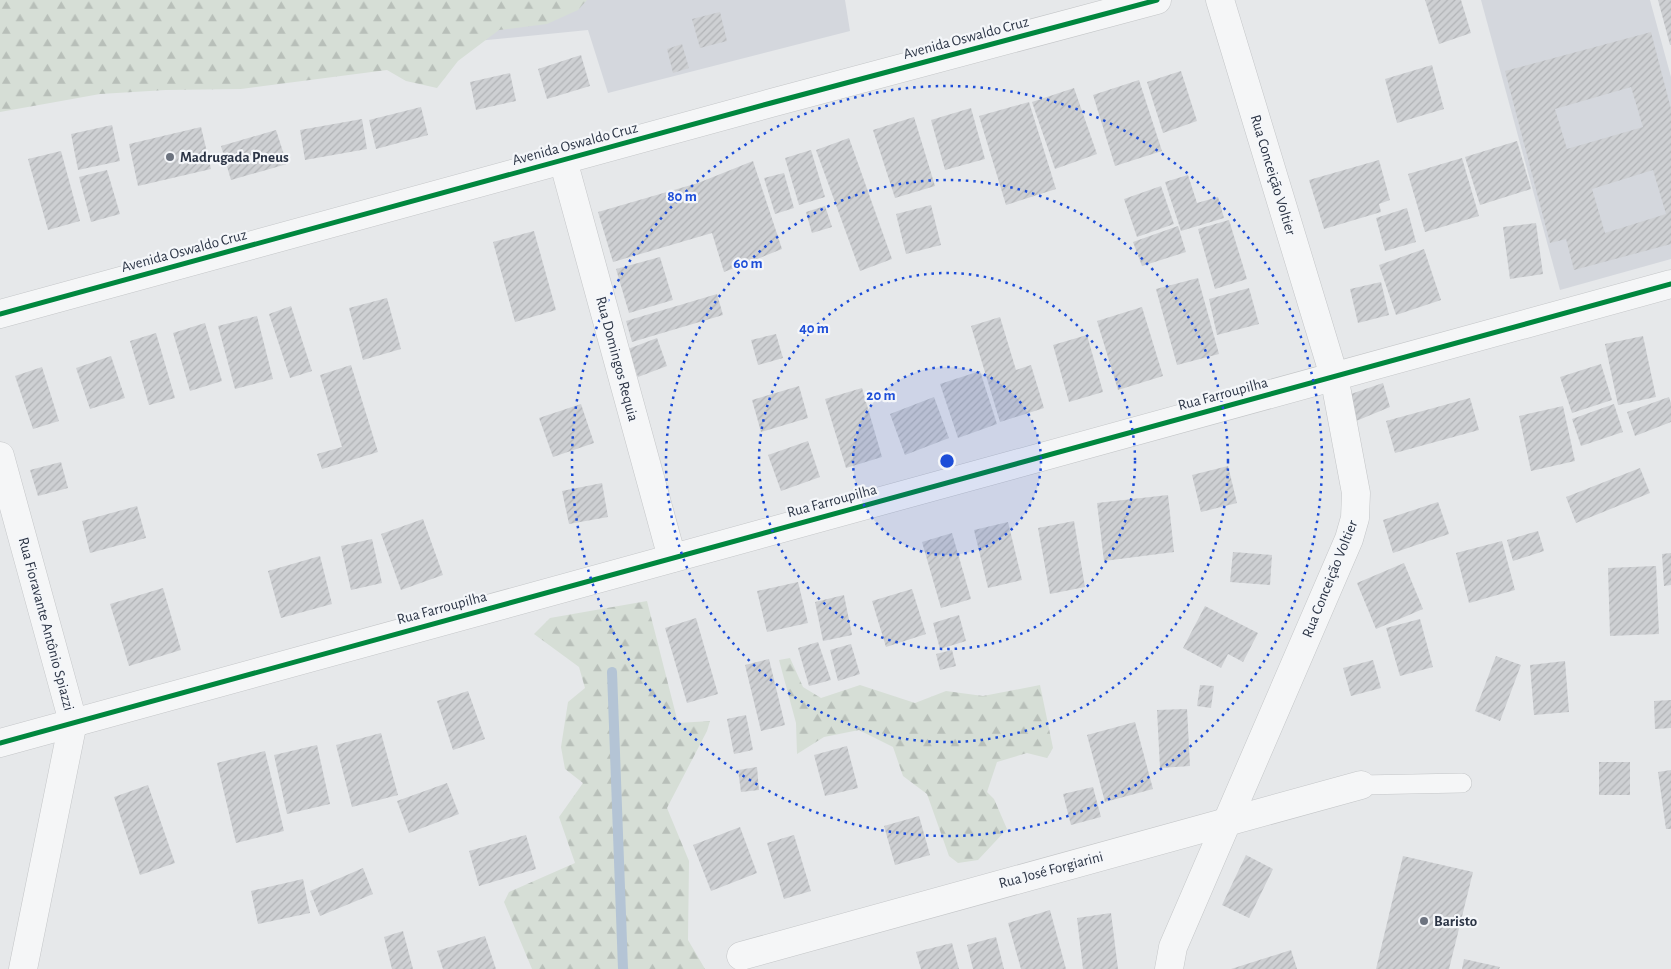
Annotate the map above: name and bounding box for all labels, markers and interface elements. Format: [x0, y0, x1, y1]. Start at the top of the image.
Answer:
street label: Avenida Oswaldo Cruz [902, 14, 1030, 62]
street label: Rua Conceição Voltier [1248, 113, 1299, 237]
street label: Avenida Oswaldo Cruz [511, 120, 639, 168]
place label: Madrugada Pneus [180, 150, 289, 165]
marker: Madrugada Pneus [164, 151, 176, 163]
text: 80 m [667, 189, 697, 204]
street label: Avenida Oswaldo Cruz [120, 227, 248, 275]
text: 60 m [733, 256, 763, 271]
street label: Rua Domingos Requia [593, 295, 641, 423]
text: 40 m [799, 321, 829, 336]
street label: Rua Farroupilha [1176, 375, 1270, 413]
text: 20 m [866, 388, 896, 403]
centre of rings [938, 452, 956, 470]
street label: Rua Farroupilha [785, 482, 879, 520]
street label: Rua Conceição Voltier [1300, 518, 1360, 640]
street label: Rua Fioravante Antônio Spiazzi [16, 536, 76, 712]
street label: Rua Farroupilha [395, 589, 489, 627]
street label: Rua José Forgiarini [997, 849, 1105, 891]
place label: Baristo [1434, 914, 1477, 929]
marker: Baristo [1418, 915, 1430, 927]

